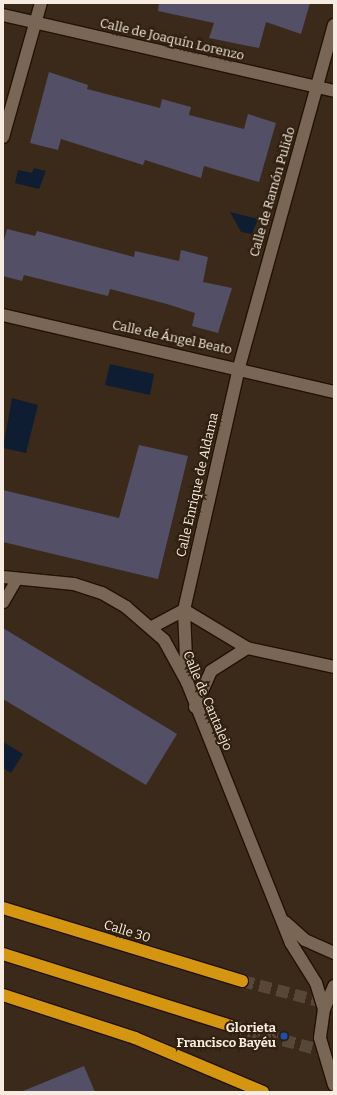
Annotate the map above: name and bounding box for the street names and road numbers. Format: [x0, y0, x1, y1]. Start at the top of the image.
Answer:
street label: Calle de Joaquín Lorenzo [98, 16, 246, 64]
street label: Calle de Ramón Pulido [247, 125, 299, 259]
street label: Calle de Ángel Beato [111, 318, 233, 358]
street label: Calle Enrique de Aldama [174, 411, 222, 559]
street label: Calle de Cantalejo [179, 649, 235, 753]
street label: Calle 30 [102, 917, 152, 947]

